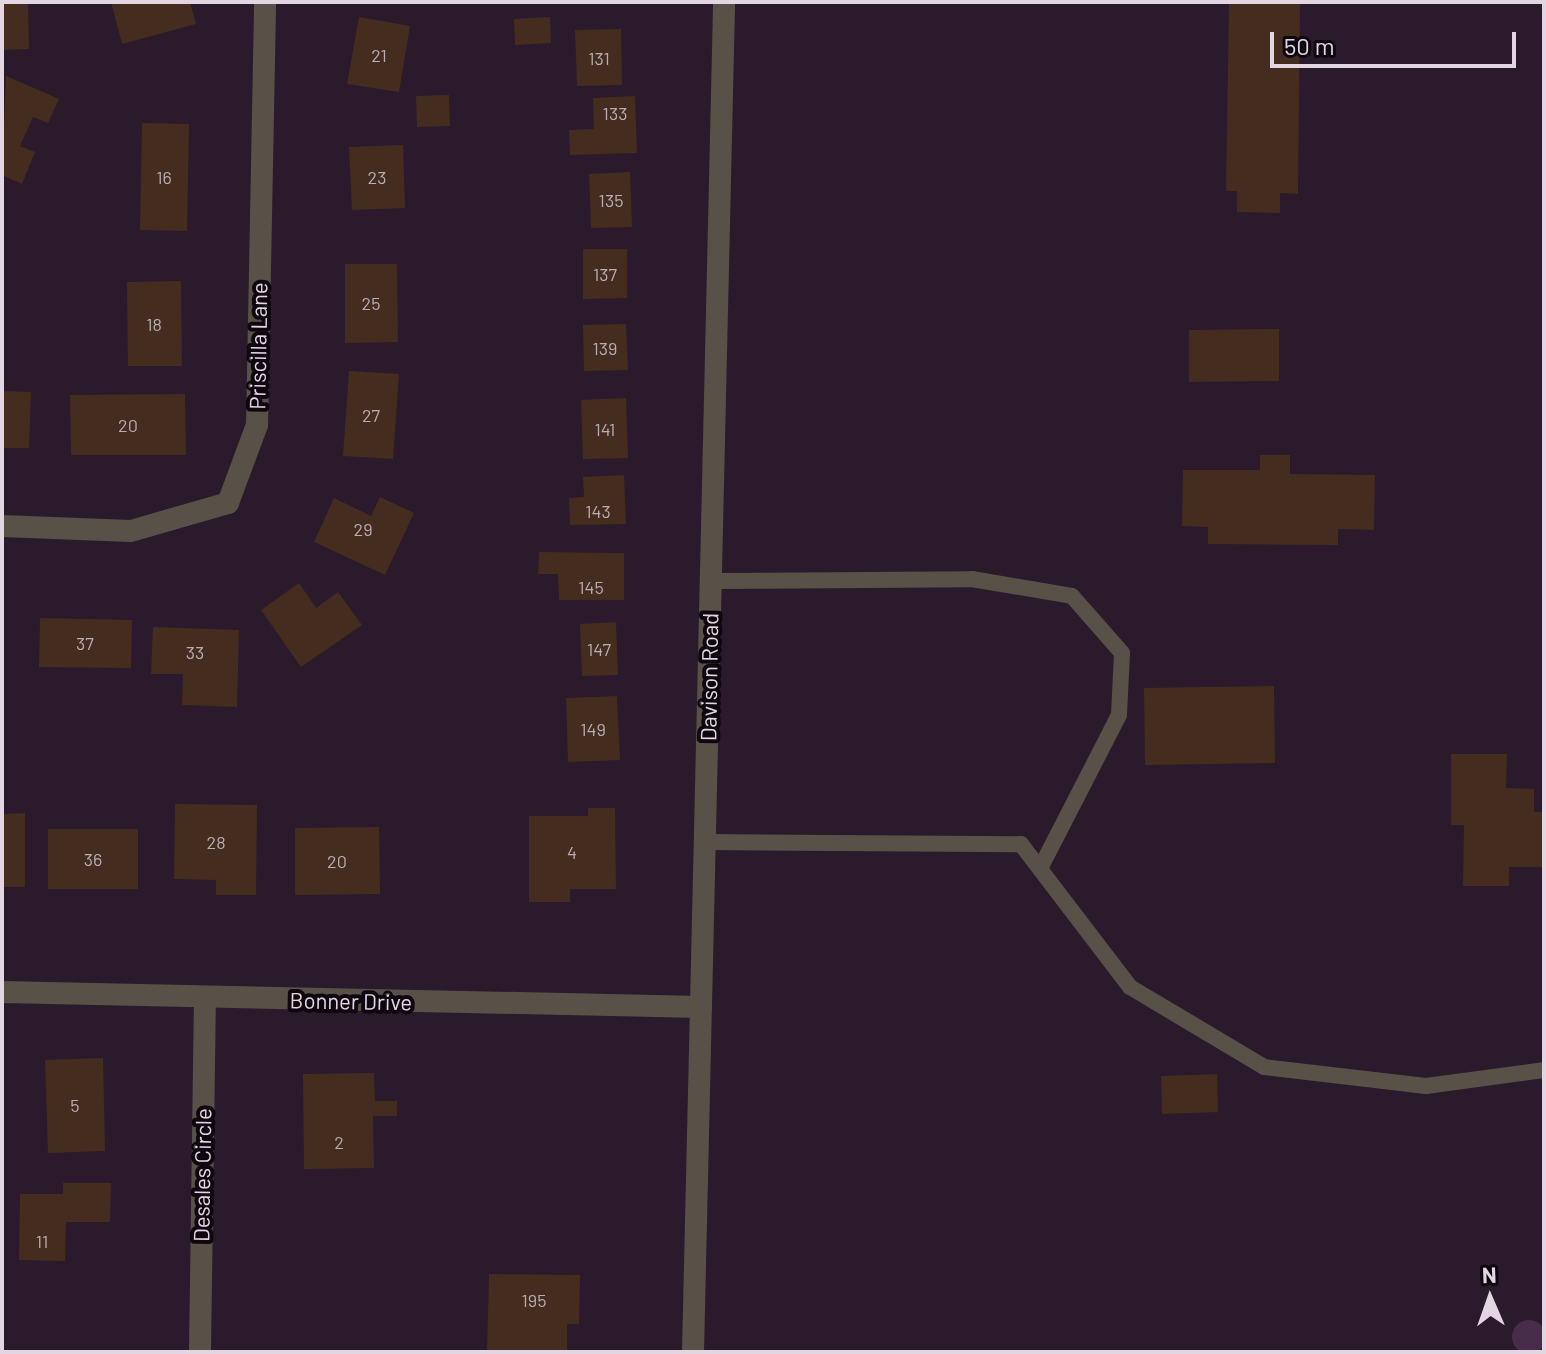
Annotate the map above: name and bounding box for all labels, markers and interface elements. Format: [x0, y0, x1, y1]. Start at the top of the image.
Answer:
scale bar [1274, 16, 1520, 66]
text: 50 m [1284, 31, 1335, 60]
house number: 21 [371, 44, 387, 66]
house number: 131 [588, 47, 610, 69]
house number: 133 [603, 102, 627, 124]
house number: 16 [156, 166, 172, 188]
house number: 23 [368, 166, 386, 188]
house number: 135 [599, 189, 623, 211]
house number: 137 [593, 263, 617, 285]
street label: Priscilla Lane [244, 282, 272, 410]
house number: 25 [362, 292, 380, 314]
house number: 18 [146, 313, 162, 335]
house number: 139 [593, 337, 617, 359]
house number: 27 [362, 404, 380, 426]
house number: 20 [118, 414, 138, 436]
house number: 141 [595, 418, 615, 440]
house number: 143 [585, 500, 611, 522]
house number: 29 [353, 518, 373, 540]
house number: 145 [578, 576, 604, 598]
street label: Davison Road [695, 613, 723, 741]
house number: 37 [76, 632, 94, 654]
house number: 147 [587, 638, 611, 660]
house number: 33 [186, 641, 204, 663]
house number: 149 [580, 718, 606, 740]
house number: 28 [206, 831, 226, 853]
house number: 4 [567, 841, 577, 863]
house number: 36 [84, 848, 102, 870]
house number: 20 [327, 850, 347, 872]
street label: Bonner Drive [290, 987, 412, 1015]
house number: 5 [70, 1094, 80, 1116]
street label: Desales Circle [188, 1108, 216, 1242]
house number: 2 [334, 1131, 344, 1153]
house number: 11 [36, 1230, 48, 1252]
north arrow [1450, 1258, 1530, 1338]
text: N [1481, 1261, 1497, 1287]
house number: 195 [522, 1289, 546, 1311]

